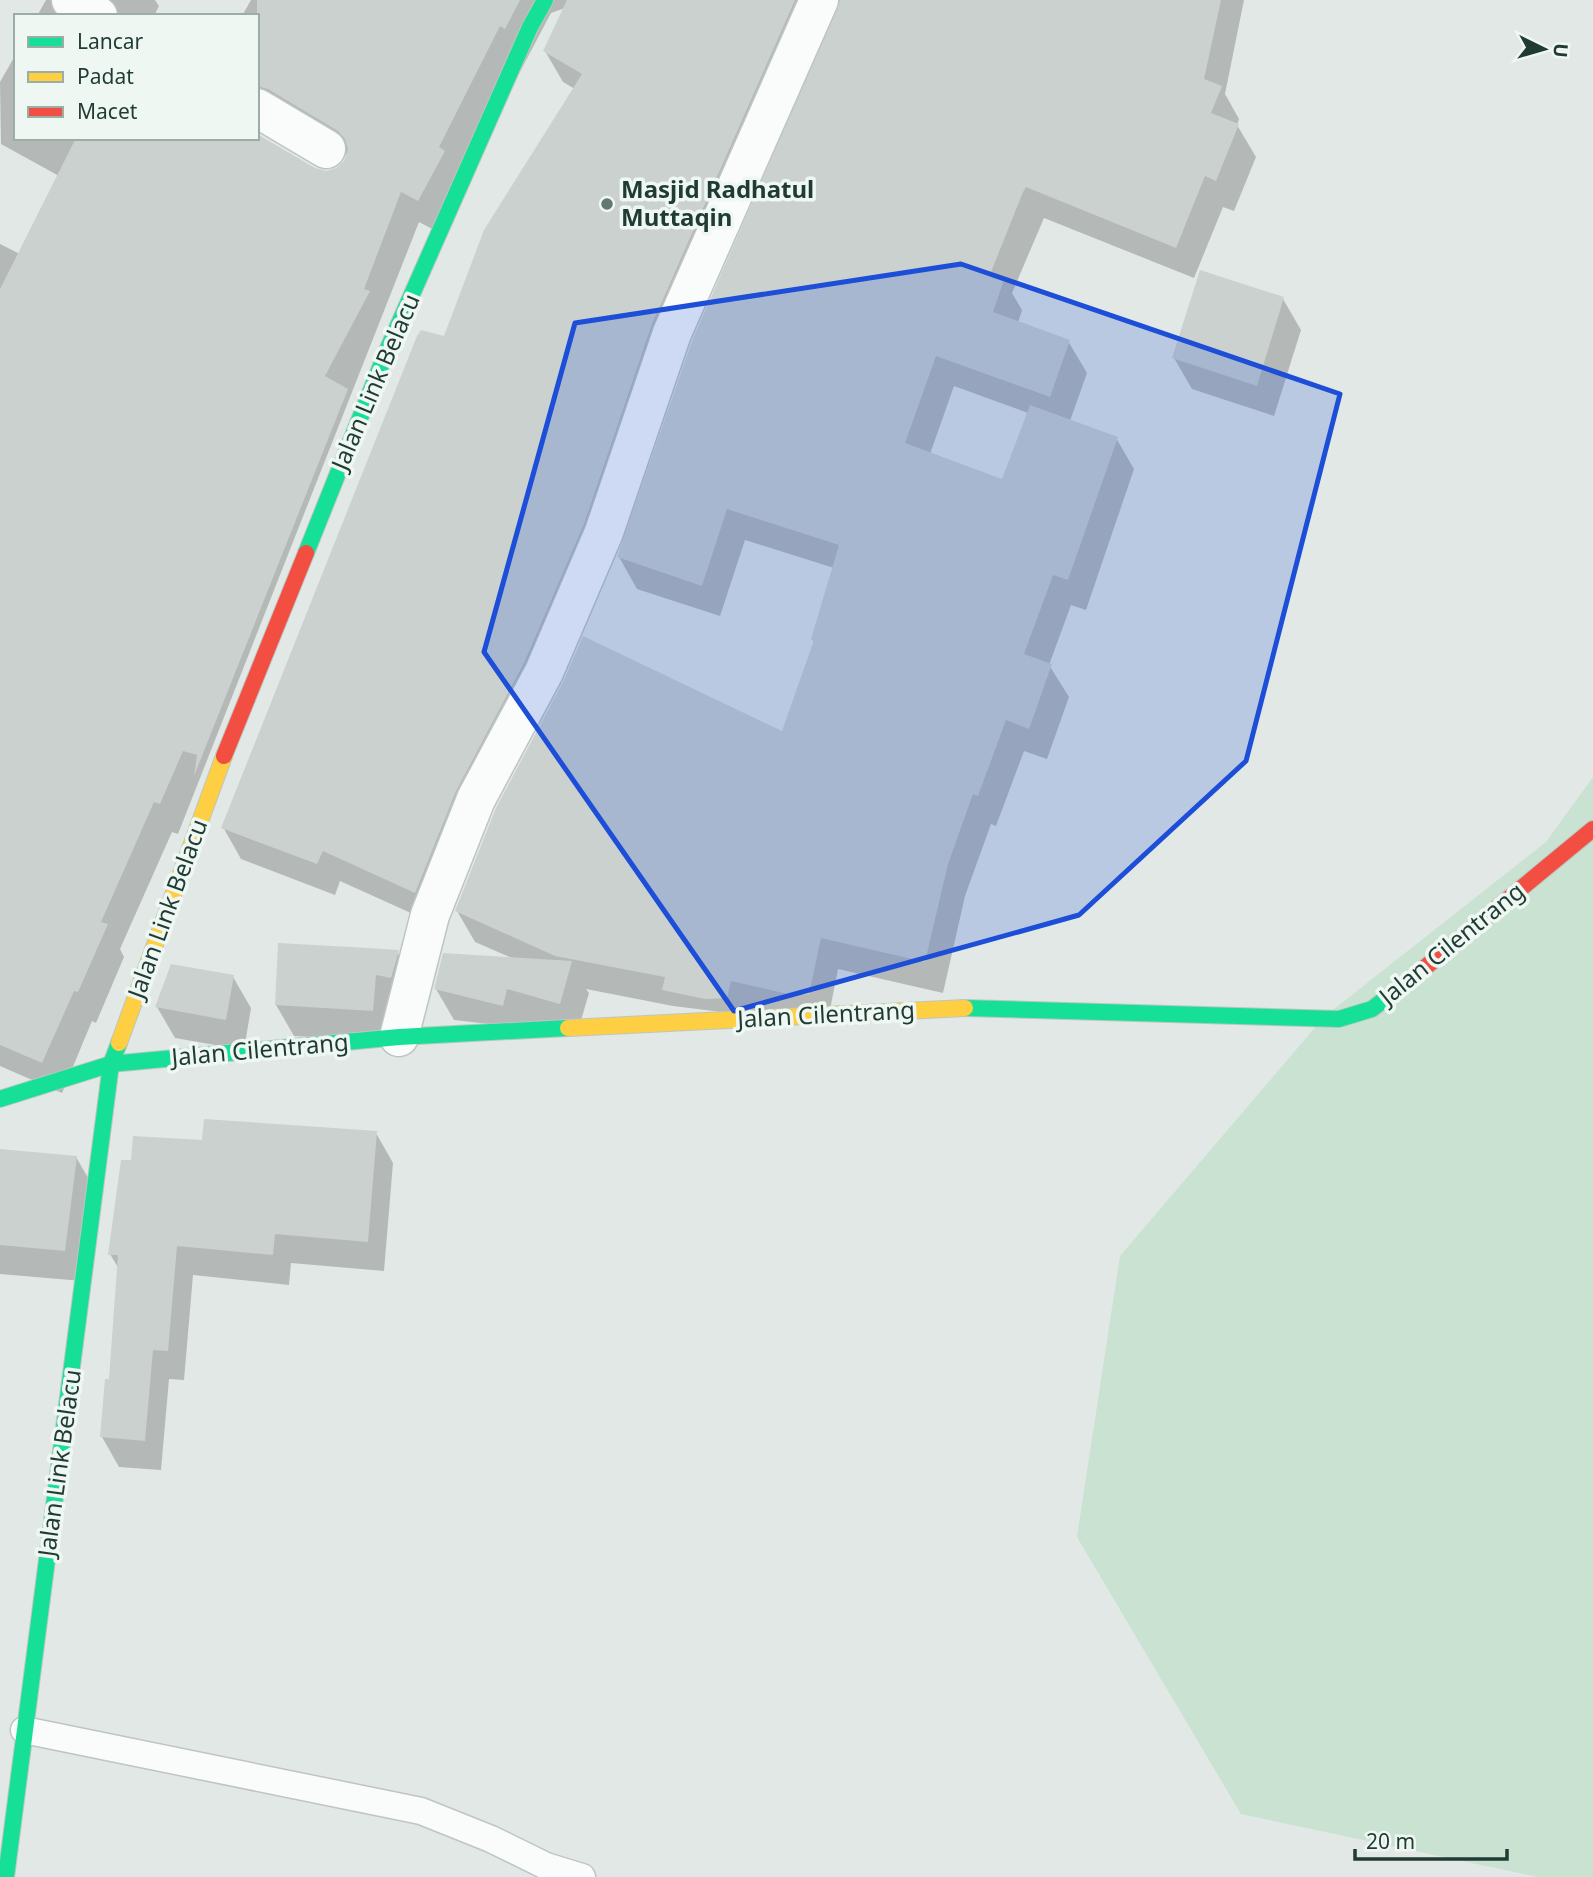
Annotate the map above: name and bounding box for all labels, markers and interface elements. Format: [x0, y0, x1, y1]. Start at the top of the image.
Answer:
legend [14, 14, 259, 140]
north arrow [1509, 14, 1579, 84]
text: Lancar [77, 27, 144, 55]
text: U [1547, 42, 1575, 59]
text: Padat [77, 62, 134, 90]
text: Macet [77, 97, 138, 125]
place label: Masjid Radhatul Muttaqin [621, 172, 814, 233]
marker: Masjid Radhatul Muttaqin [599, 196, 615, 212]
street label: Jalan Link Belacu [322, 288, 427, 476]
street label: Jalan Link Belacu [118, 814, 214, 1005]
street label: Jalan Cilentrang [1370, 874, 1531, 1013]
street label: Jalan Cilentrang [734, 992, 916, 1035]
street label: Jalan Cilentrang [168, 1024, 350, 1073]
street label: Jalan Link Belacu [29, 1367, 88, 1560]
scale bar [1355, 1818, 1507, 1862]
text: 20 m [1366, 1827, 1415, 1855]

